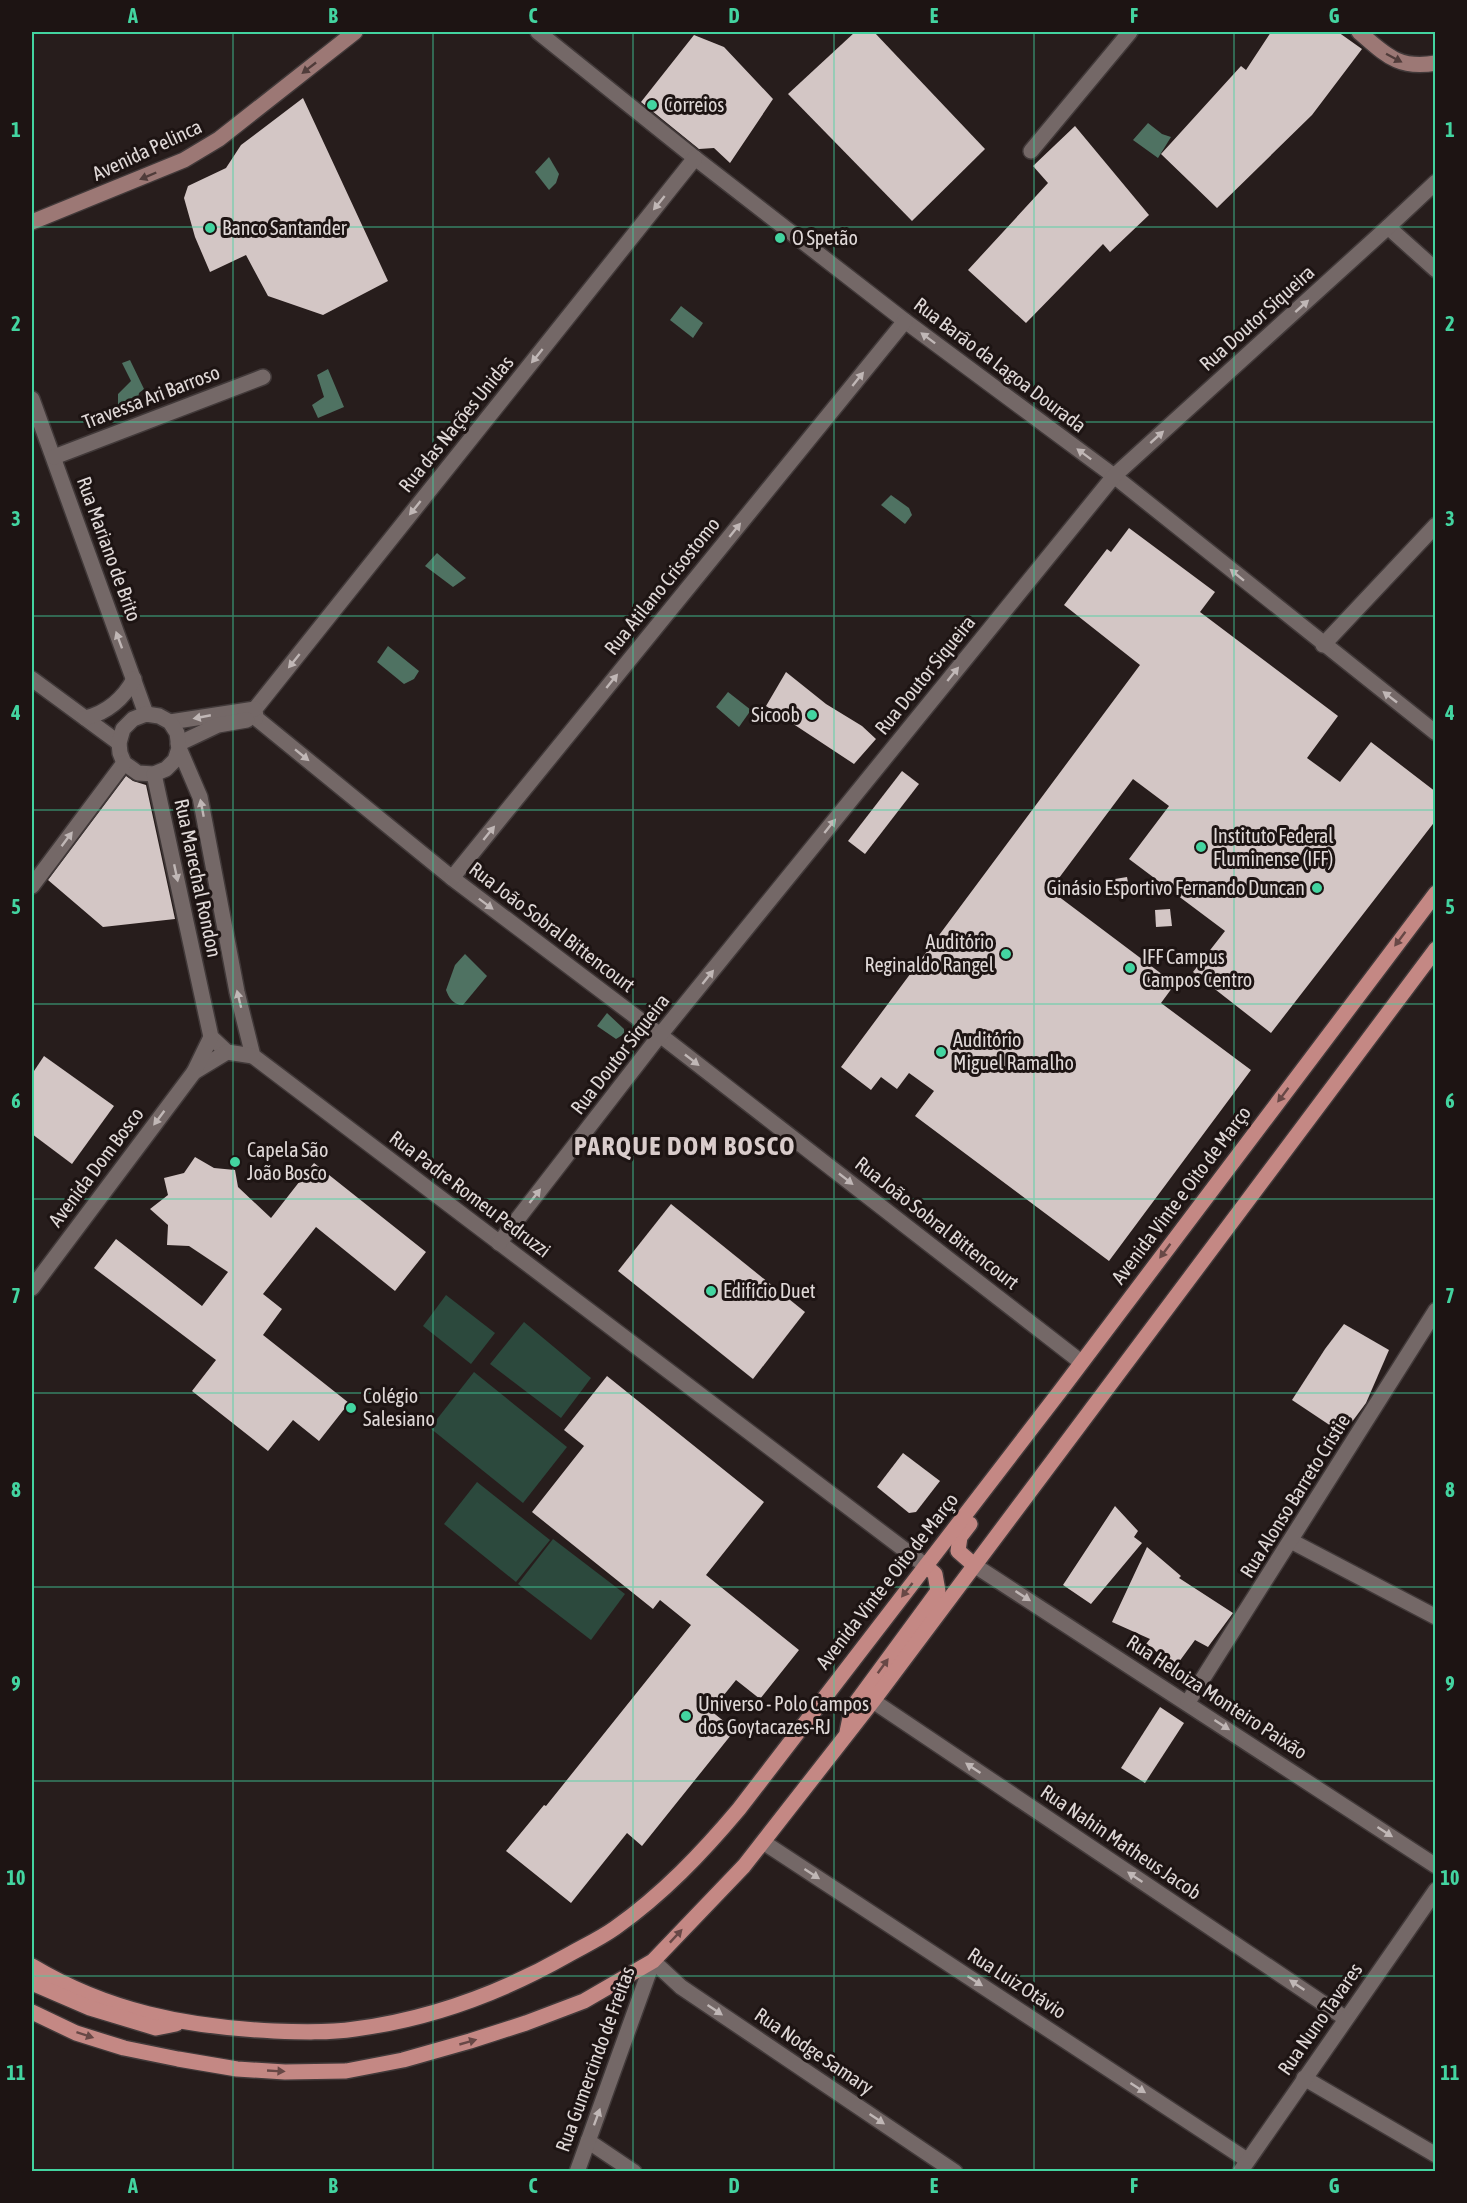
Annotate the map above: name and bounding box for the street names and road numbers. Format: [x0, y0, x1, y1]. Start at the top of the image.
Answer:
street label: Avenida Pelinca [89, 114, 205, 185]
street label: Rua Doutor Siqueira [1195, 260, 1319, 375]
street label: Rua Barão da Lagoa Dourada [910, 292, 1091, 437]
street label: Rua das Nações Unidas [393, 351, 518, 497]
street label: Travessa Ari Barroso [79, 360, 223, 433]
street label: Rua Mariano de Brito [73, 473, 146, 624]
street label: Rua Atilano Crisostomo [599, 512, 724, 659]
street label: Rua Doutor Siqueira [870, 611, 980, 739]
street label: Rua Marechal Rondon [170, 797, 227, 959]
street label: Rua João Sobral Bittencourt [465, 857, 640, 996]
street label: Rua Doutor Siqueira [566, 989, 674, 1118]
street label: Avenida Vinte e Oito de Março [1106, 1101, 1255, 1288]
street label: Avenida Dom Bosco [43, 1103, 148, 1231]
street label: Rua Padre Romeu Pedruzzi [385, 1126, 555, 1262]
street label: Rua João Sobral Bittencourt [851, 1152, 1024, 1294]
street label: Rua Alonso Barreto Cristie [1235, 1410, 1354, 1582]
street label: Avenida Vinte e Oito de Março [811, 1488, 962, 1673]
street label: Rua Heloiza Monteiro Paixão [1123, 1630, 1312, 1764]
street label: Rua Nahin Matheus Jacob [1037, 1779, 1206, 1904]
street label: Rua Luiz Otávio [964, 1942, 1071, 2023]
street label: Rua Nuno Tavares [1273, 1958, 1367, 2079]
street label: Rua Gumercindo de Freitas [550, 1963, 639, 2155]
street label: Rua Nodge Samary [751, 2002, 878, 2099]

